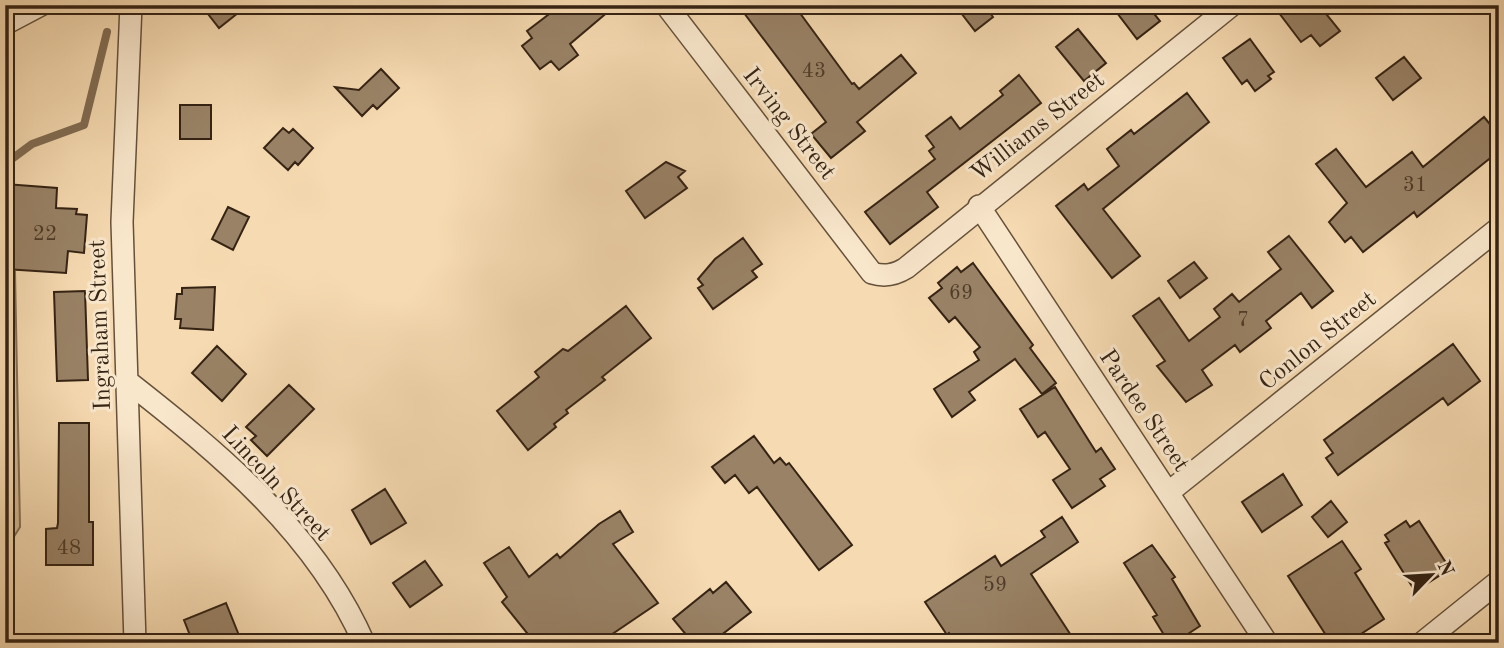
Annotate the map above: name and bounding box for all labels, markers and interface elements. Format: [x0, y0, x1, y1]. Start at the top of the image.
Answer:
house number: 43 [802, 61, 826, 82]
street label: Irving Street [737, 64, 839, 185]
street label: Williams Street [967, 68, 1110, 187]
house number: 31 [1403, 175, 1427, 196]
house number: 22 [33, 224, 57, 245]
street label: Ingraham Street [86, 239, 116, 411]
house number: 69 [949, 283, 973, 304]
street label: Conlon Street [1255, 287, 1381, 396]
house number: 7 [1237, 310, 1249, 331]
street label: Pardee Street [1094, 346, 1193, 477]
street label: Lincoln Street [216, 422, 335, 547]
house number: 48 [57, 538, 81, 559]
north arrow [1396, 540, 1466, 610]
text: N [1432, 558, 1456, 580]
house number: 59 [983, 575, 1007, 596]

